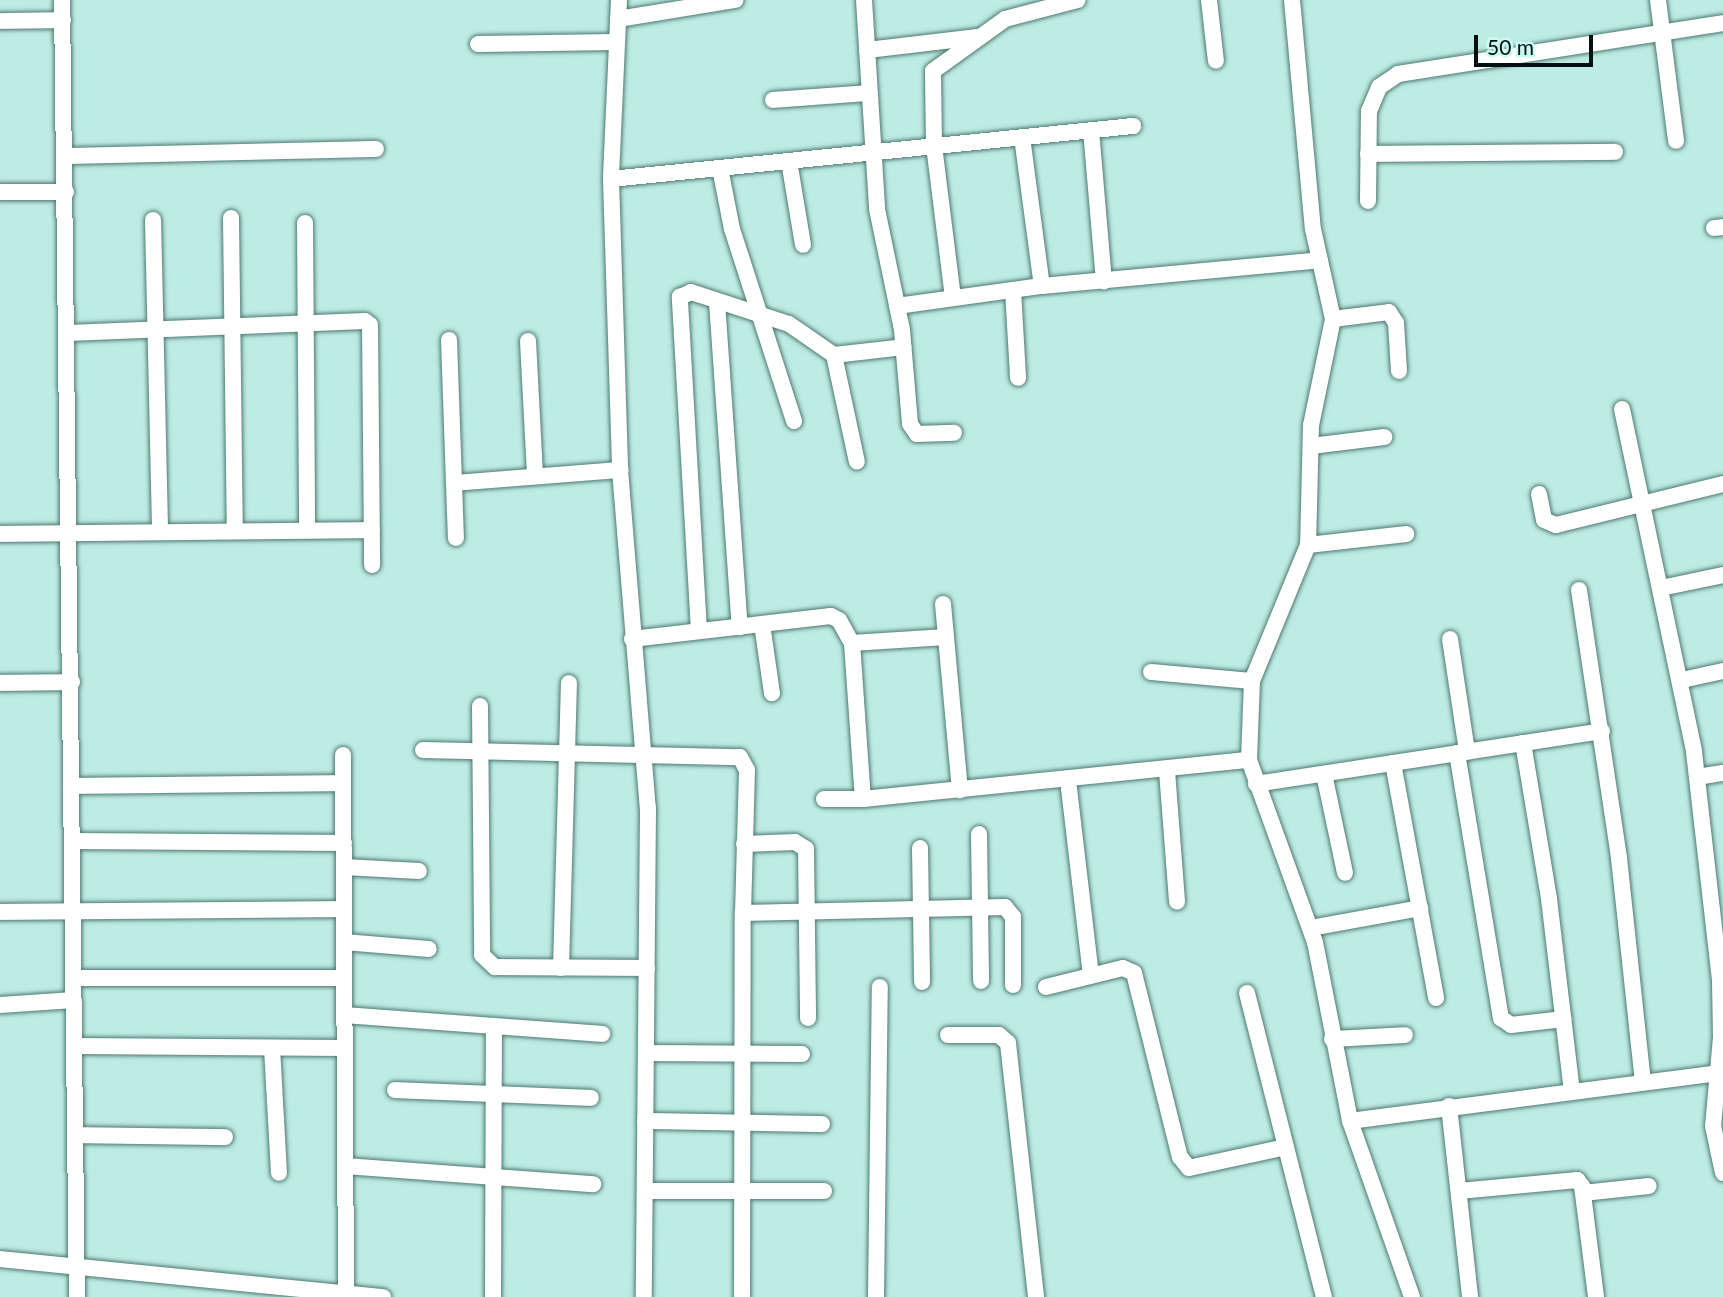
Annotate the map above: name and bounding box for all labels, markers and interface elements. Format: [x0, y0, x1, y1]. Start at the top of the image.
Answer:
scale bar [1478, 21, 1597, 65]
text: 50 m [1487, 34, 1534, 59]

